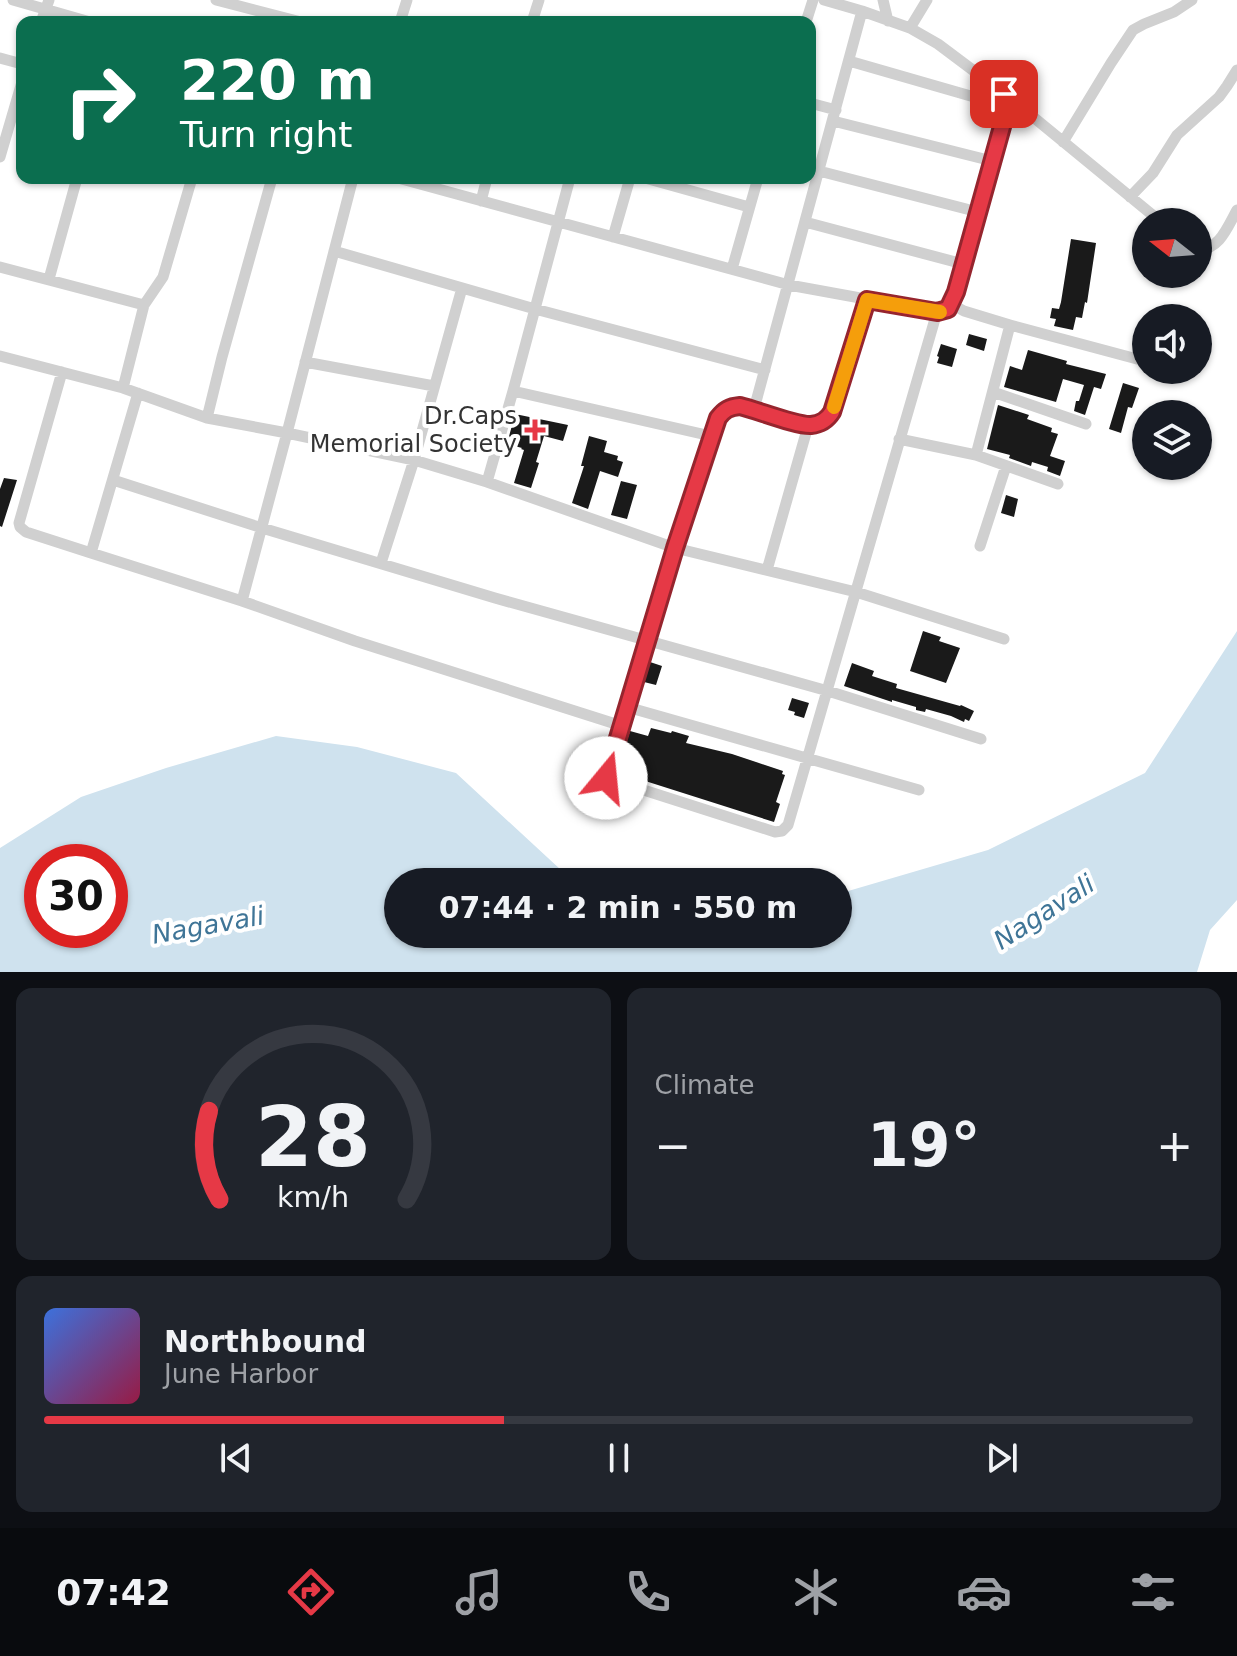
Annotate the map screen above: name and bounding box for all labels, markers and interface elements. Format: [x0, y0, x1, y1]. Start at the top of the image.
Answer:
text: 220 m [180, 47, 375, 112]
icon: right [48, 48, 152, 152]
pin [970, 60, 1038, 128]
icon: arrive [982, 72, 1026, 116]
text: Turn right [180, 114, 352, 155]
north arrow [1132, 208, 1212, 288]
map controls [1132, 208, 1212, 480]
button: sound [1132, 304, 1212, 384]
button: layers [1132, 400, 1212, 480]
place label: Dr.Caps Memorial Society [310, 402, 517, 458]
marker: Dr.Caps Memorial Society [524, 419, 546, 441]
position arrow [564, 736, 648, 820]
speed limit sign: 30 [24, 844, 128, 948]
water label: Nagavali [988, 868, 1100, 956]
text: 07:44 · 2 min · 550 m [439, 890, 797, 925]
water label: Nagavali [149, 900, 267, 950]
text: Climate [655, 1070, 755, 1100]
text: 28 [255, 1089, 371, 1186]
text: 19° [867, 1110, 981, 1180]
text: − [655, 1120, 691, 1171]
text: + [1156, 1120, 1193, 1171]
text: km/h [277, 1180, 349, 1214]
text: Northbound [164, 1324, 367, 1359]
text: June Harbor [164, 1359, 318, 1389]
icon: previous [214, 1436, 258, 1480]
icon: pause [597, 1436, 641, 1480]
icon: next [980, 1436, 1024, 1480]
icon: directions [283, 1564, 339, 1620]
icon: music [451, 1564, 507, 1620]
icon: phone [620, 1564, 676, 1620]
icon: climate [788, 1564, 844, 1620]
icon: car [956, 1564, 1012, 1620]
icon: filters [1125, 1564, 1181, 1620]
text: 07:42 [56, 1572, 171, 1613]

